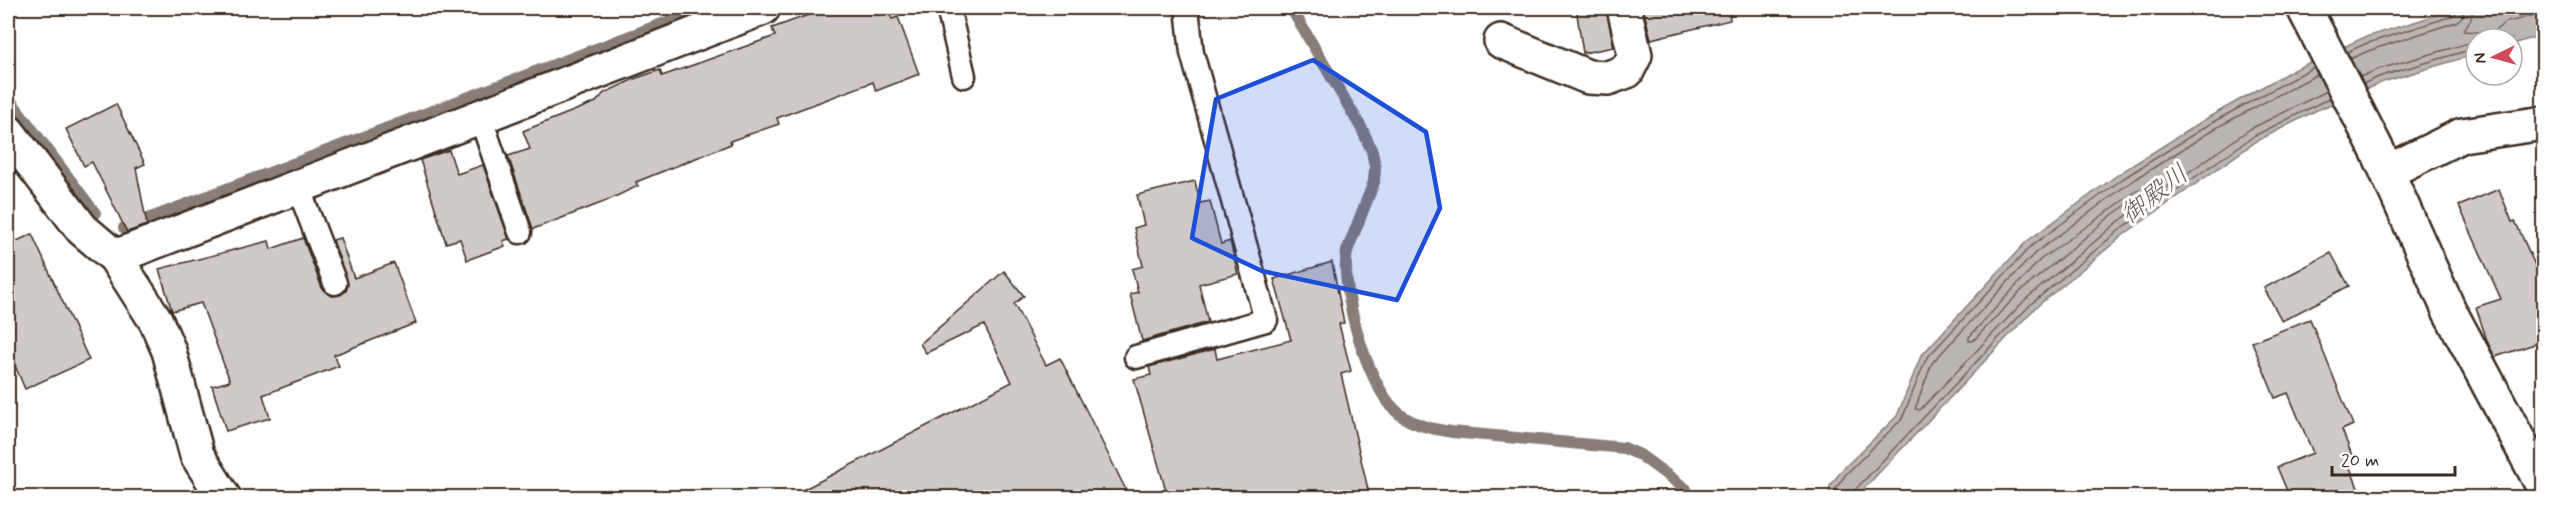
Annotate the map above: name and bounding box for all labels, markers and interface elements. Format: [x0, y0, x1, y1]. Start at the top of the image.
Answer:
north arrow [2464, 27, 2524, 87]
text: N [2470, 52, 2491, 64]
water label: 御殿川 [2114, 158, 2196, 232]
scale bar [2332, 439, 2455, 477]
text: 20 m [2341, 449, 2379, 473]

